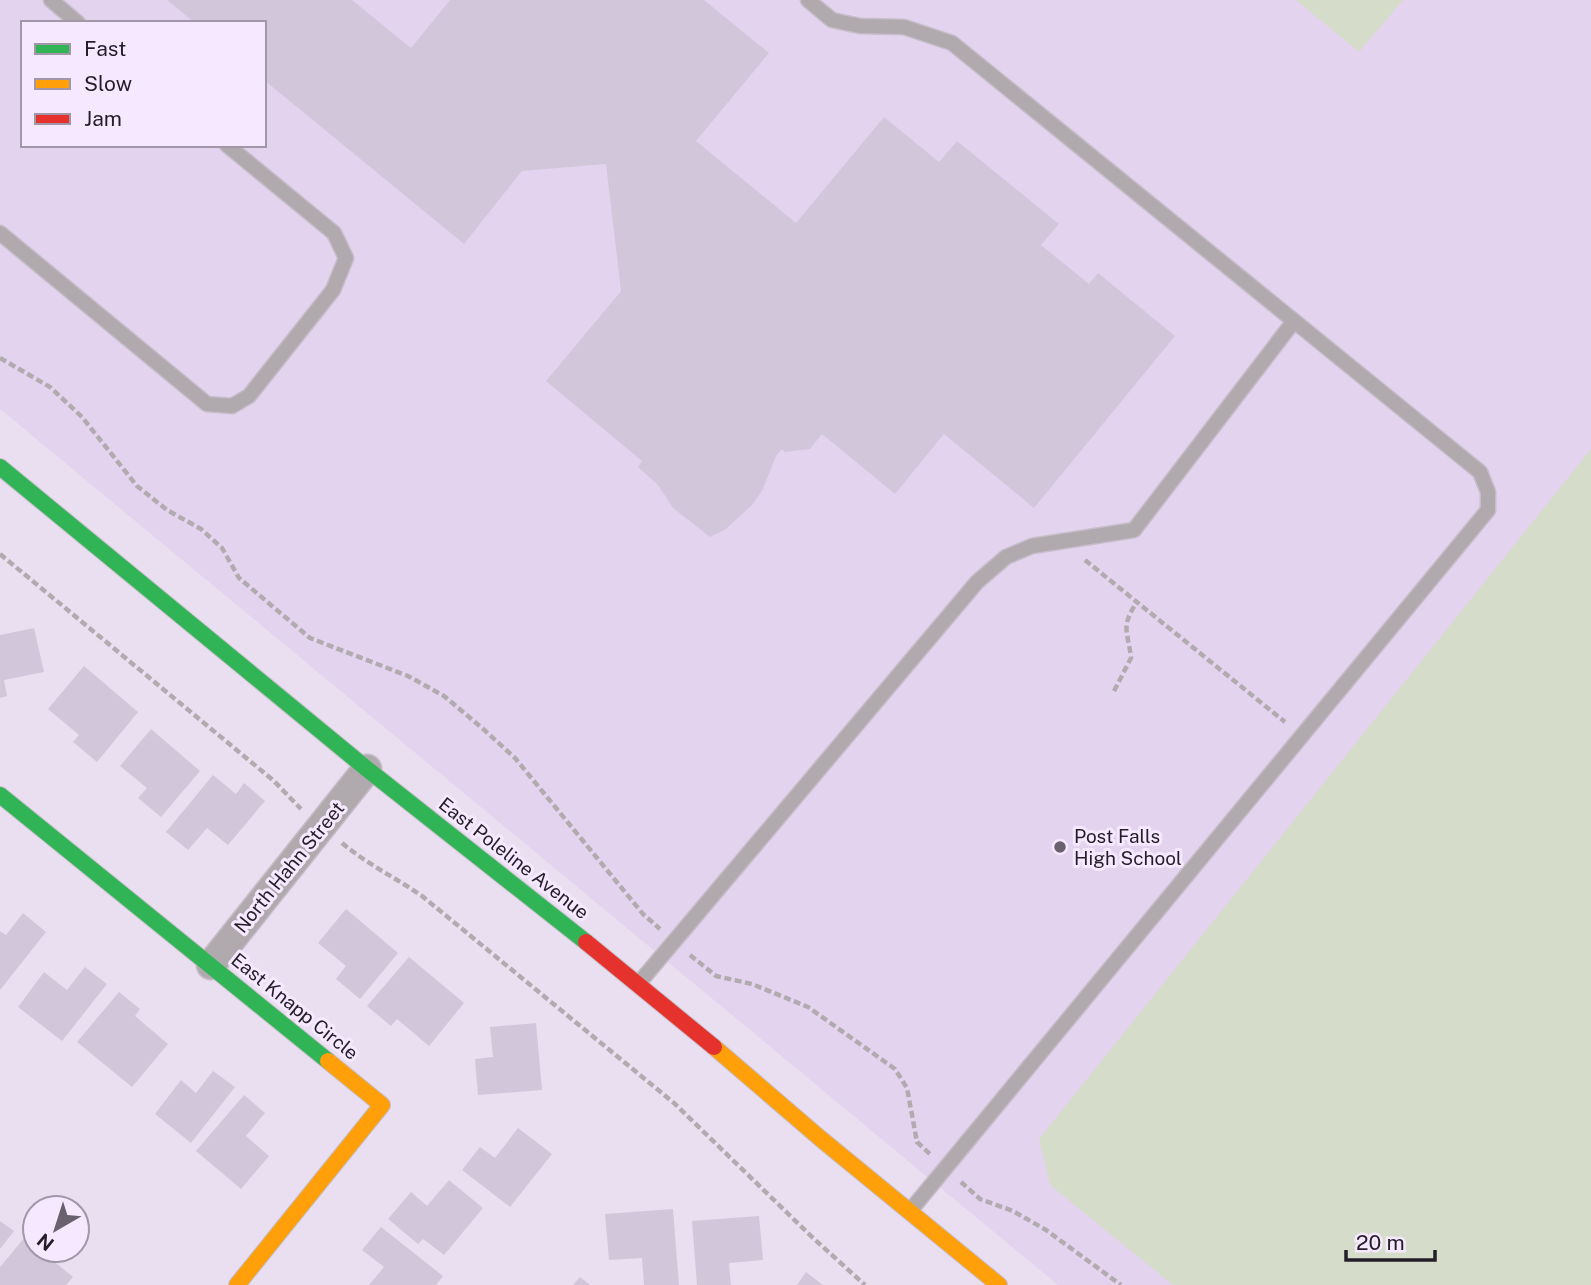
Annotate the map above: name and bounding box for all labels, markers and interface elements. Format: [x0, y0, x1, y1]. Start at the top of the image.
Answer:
legend [21, 21, 266, 147]
text: Fast [84, 36, 126, 61]
text: Slow [84, 71, 132, 96]
text: Jam [84, 106, 122, 131]
street label: East Poleline Avenue [435, 793, 593, 923]
street label: North Hahn Street [229, 797, 349, 937]
place label: Post Falls High School [1074, 825, 1182, 869]
marker: Post Falls High School [1052, 839, 1068, 855]
street label: East Knapp Circle [227, 948, 363, 1064]
north arrow [21, 1194, 91, 1264]
scale bar [1346, 1218, 1435, 1262]
text: N [33, 1229, 58, 1255]
text: 20 m [1356, 1230, 1405, 1255]

